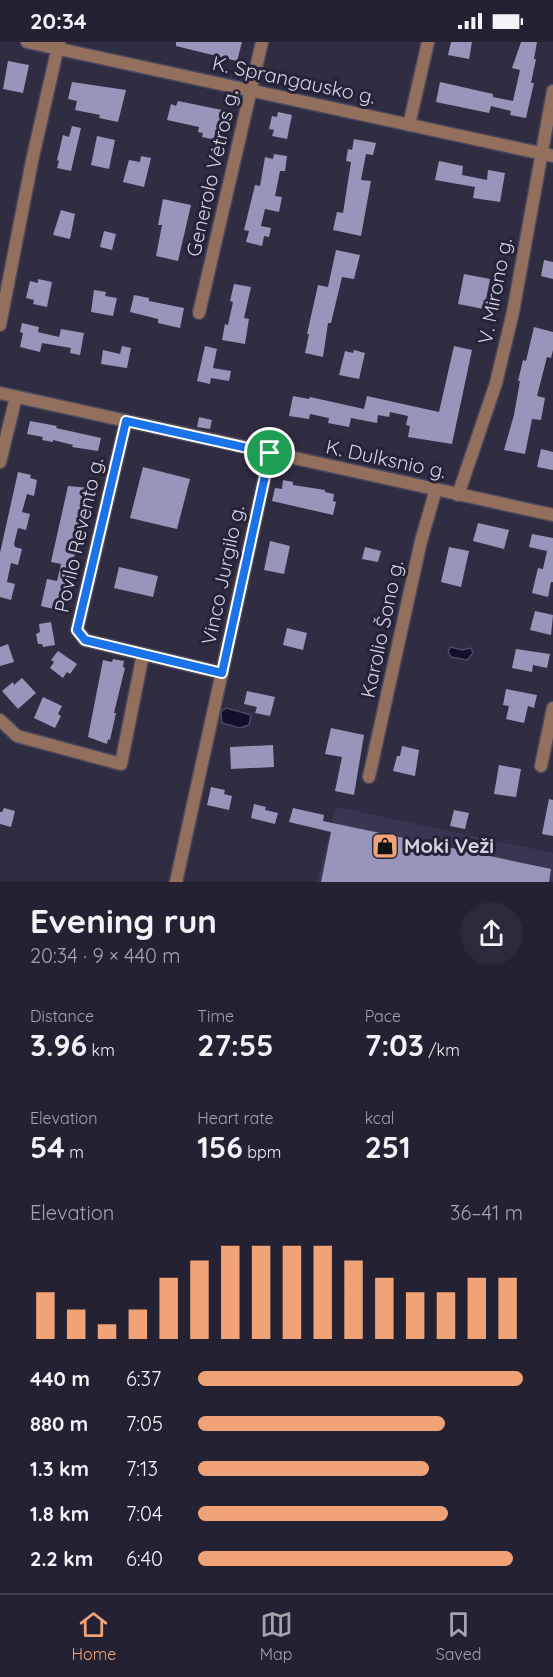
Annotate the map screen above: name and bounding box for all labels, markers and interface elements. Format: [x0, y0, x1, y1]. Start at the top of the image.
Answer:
text: 20:34 [30, 7, 87, 35]
street label: K. Sprangausko g. [210, 50, 378, 109]
street label: Generolo Vėtros g. [180, 87, 243, 259]
street label: V. Mirono g. [472, 236, 517, 346]
pin [244, 427, 295, 478]
street label: K. Dulksnio g. [324, 434, 449, 483]
icon: arrive [253, 436, 286, 469]
street label: Povilo Revento g. [48, 455, 109, 615]
street label: Vinco Jurgilo g. [196, 503, 250, 647]
street label: Karolio Šono g. [355, 558, 408, 700]
shop icon: Moki Veži [370, 831, 400, 861]
place label: Moki Veži [404, 833, 494, 858]
text: Evening run [30, 900, 217, 941]
button: share [460, 902, 523, 965]
text: 20:34 · 9 × 440 m [30, 943, 181, 968]
text: Distance [30, 1006, 94, 1026]
text: Time [197, 1006, 234, 1026]
text: Pace [365, 1006, 401, 1026]
text: 3.96 [30, 1026, 87, 1064]
text: 27:55 [197, 1026, 274, 1064]
text: 7:03 [365, 1026, 424, 1064]
text: km [87, 1040, 115, 1060]
text: /km [424, 1040, 460, 1060]
text: Elevation [30, 1108, 97, 1128]
text: Heart rate [197, 1108, 274, 1128]
text: kcal [365, 1108, 395, 1128]
text: 54 [30, 1128, 65, 1166]
text: 156 [197, 1128, 243, 1166]
text: 251 [365, 1128, 411, 1166]
text: m [65, 1142, 84, 1162]
text: bpm [243, 1142, 281, 1162]
text: Elevation [30, 1200, 114, 1225]
text: 36–41 m [450, 1200, 523, 1225]
text: 440 m [30, 1366, 90, 1391]
text: 6:37 [126, 1366, 161, 1391]
text: 880 m [30, 1411, 88, 1436]
text: 7:05 [126, 1411, 163, 1436]
text: 1.3 km [30, 1456, 89, 1481]
text: 7:13 [126, 1456, 158, 1481]
text: 1.8 km [30, 1501, 89, 1526]
text: 7:04 [126, 1501, 162, 1526]
text: 2.2 km [30, 1546, 93, 1571]
text: 6:40 [126, 1546, 163, 1571]
tab: Home [72, 1608, 116, 1664]
tab: Map [260, 1608, 293, 1664]
tab: Saved [436, 1608, 481, 1664]

